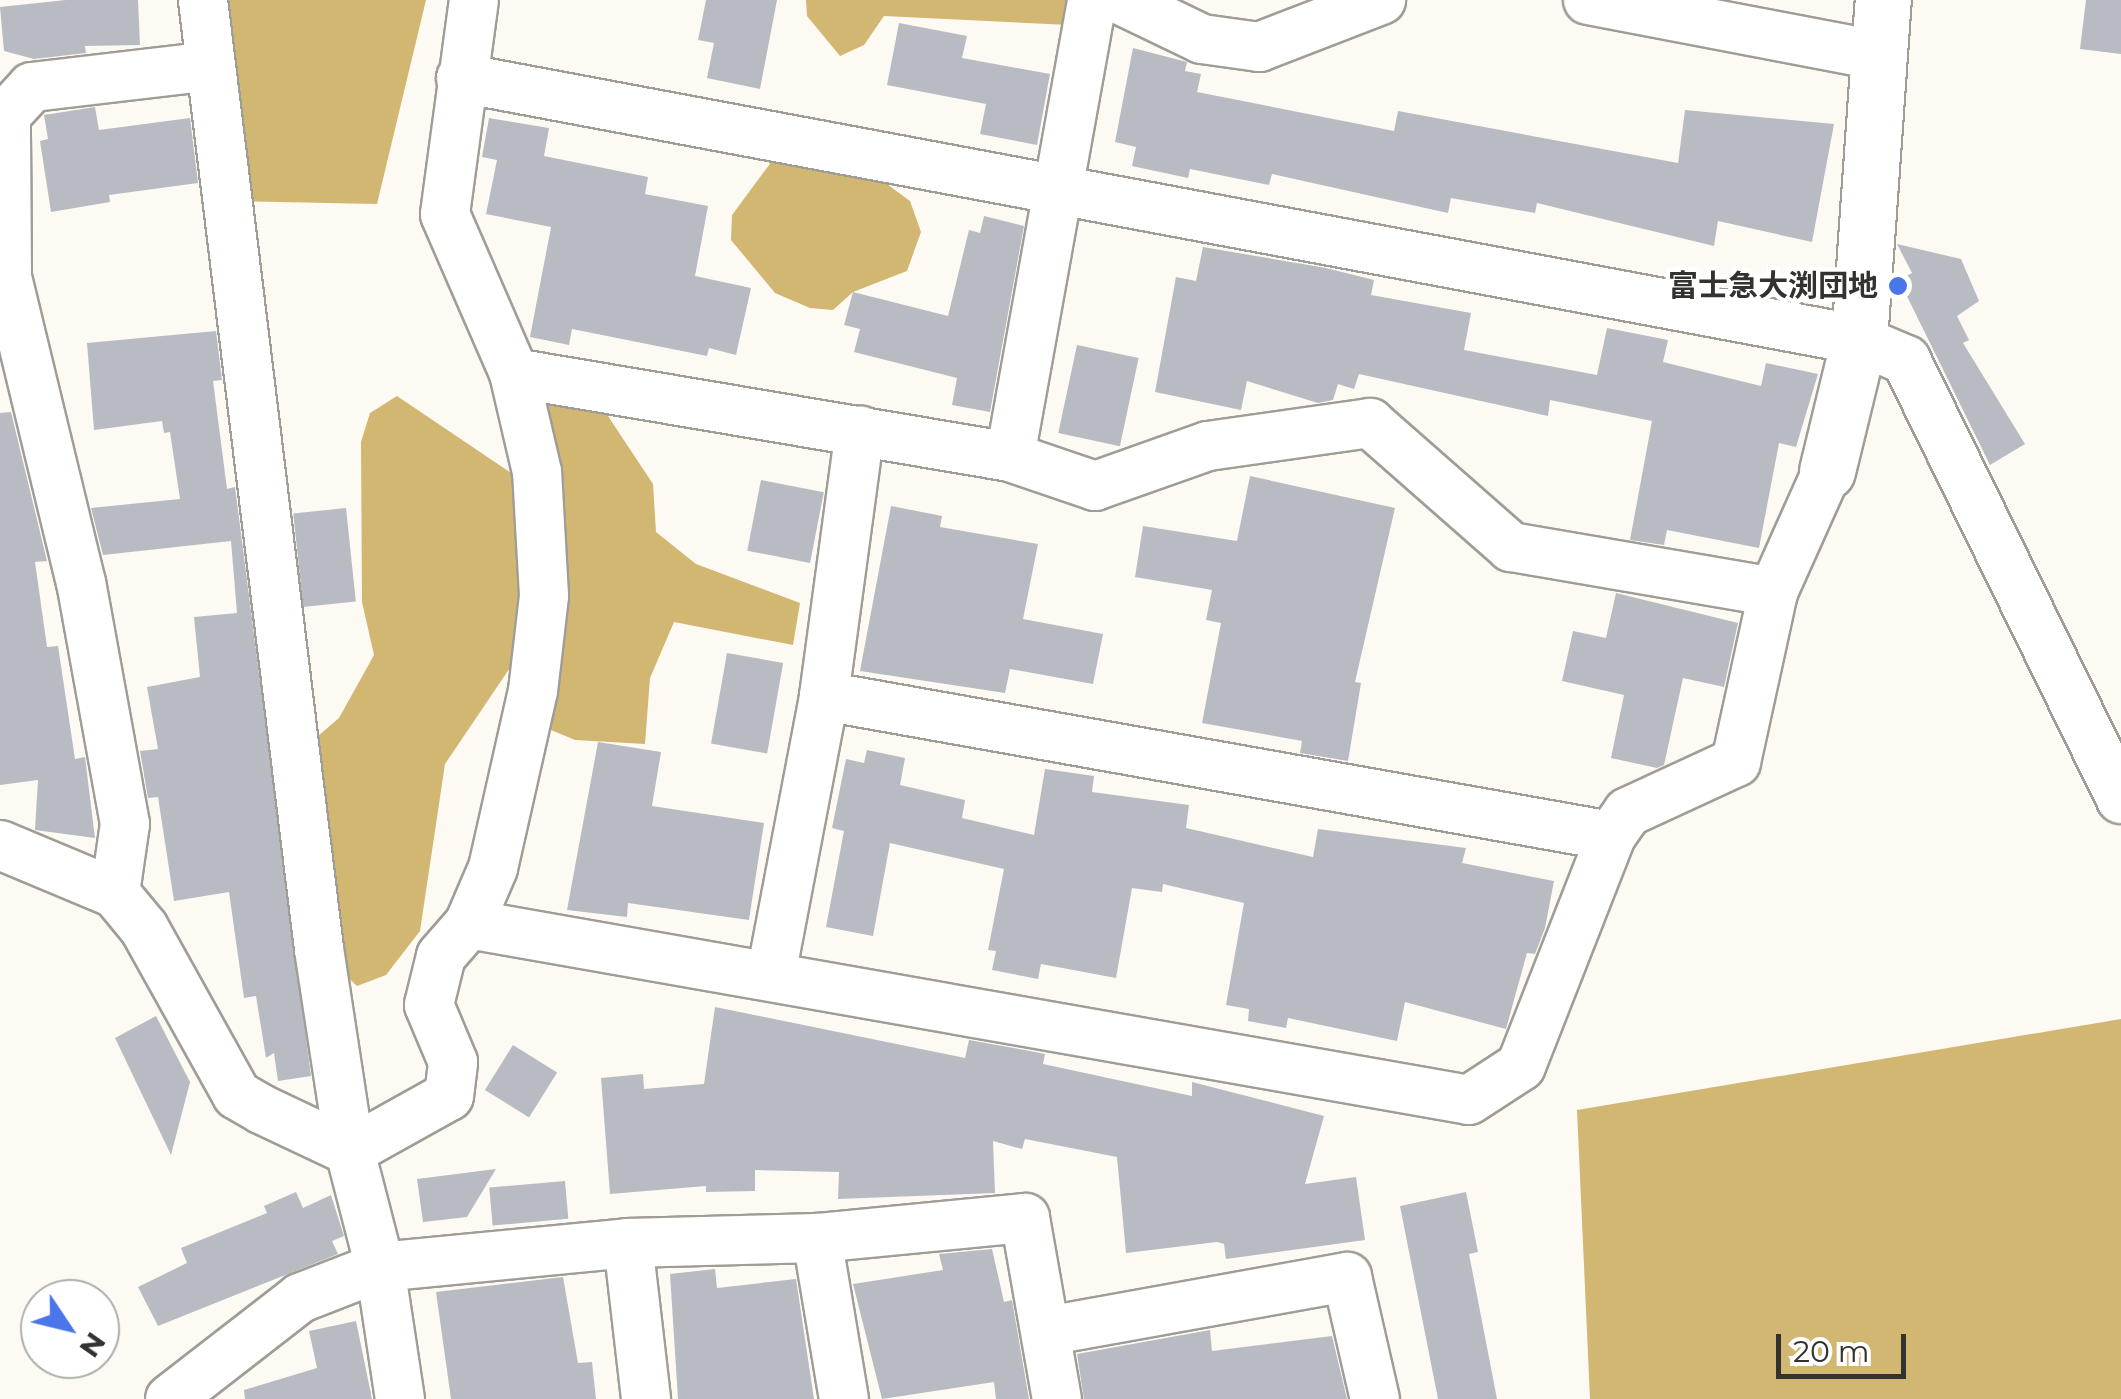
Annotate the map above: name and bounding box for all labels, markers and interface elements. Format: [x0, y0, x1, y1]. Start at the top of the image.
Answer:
place label: 富士急大渕団地 [1668, 268, 1878, 304]
marker: 富士急大渕団地 [1887, 275, 1909, 297]
north arrow [20, 1279, 120, 1379]
scale bar [1781, 1314, 1911, 1376]
text: N [73, 1326, 113, 1364]
text: 20 m [1793, 1333, 1870, 1370]

